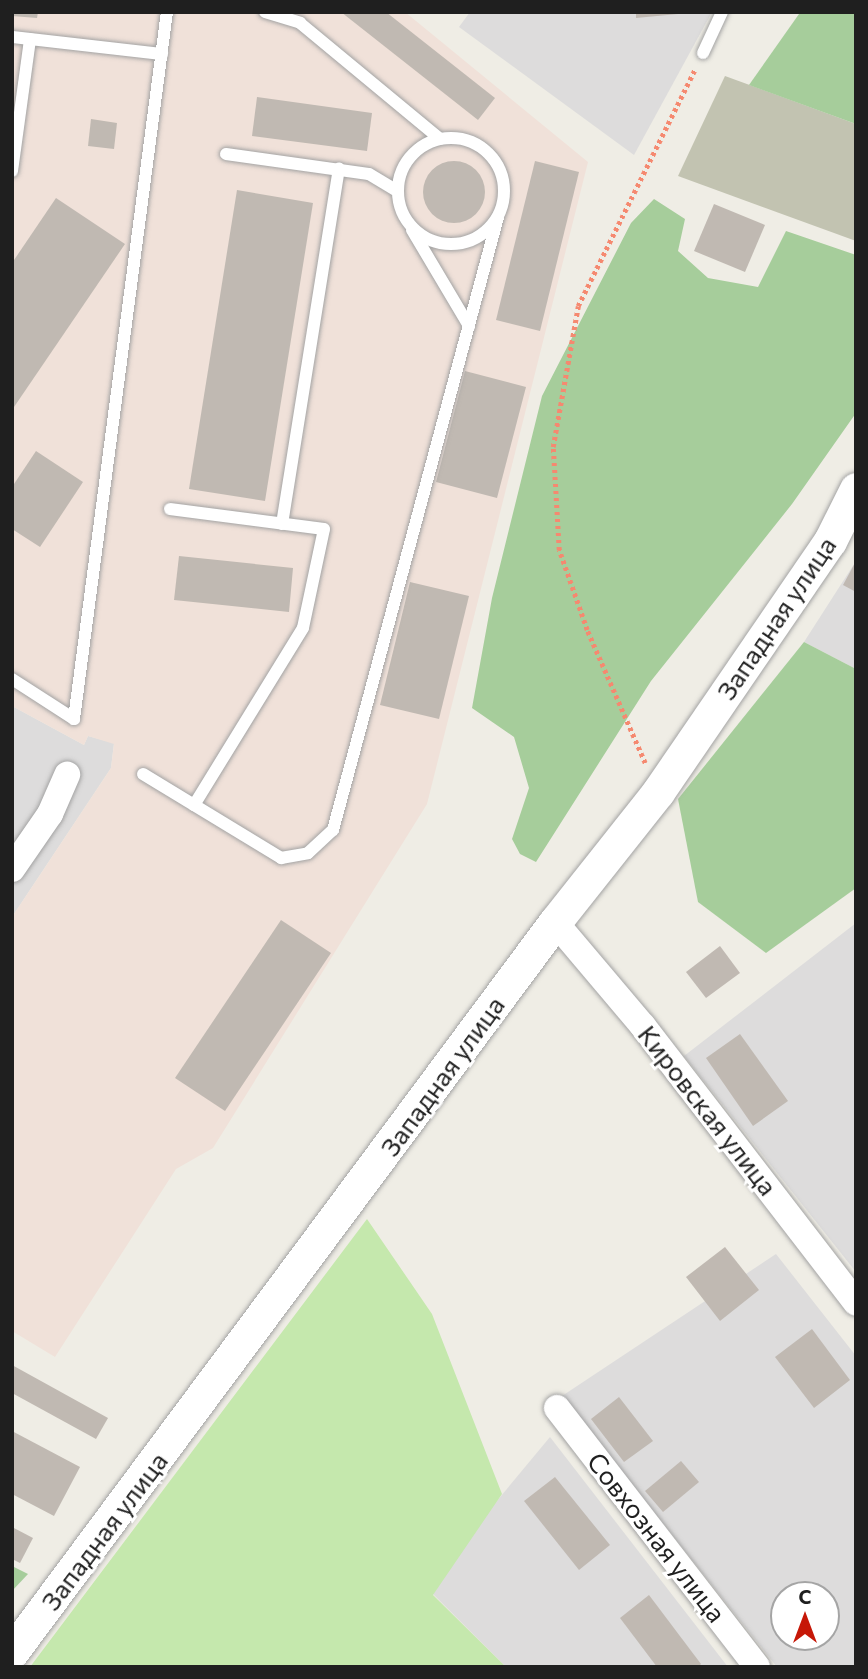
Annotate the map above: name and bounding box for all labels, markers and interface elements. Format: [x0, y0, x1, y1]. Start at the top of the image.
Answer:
street label: Западная улица [710, 531, 842, 705]
street label: Западная улица [374, 990, 510, 1162]
street label: Кировская улица [632, 1019, 784, 1201]
street label: Западная улица [34, 1446, 174, 1616]
street label: Совхозная улица [581, 1446, 733, 1628]
north arrow [770, 1581, 840, 1651]
text: С [799, 1585, 812, 1608]

